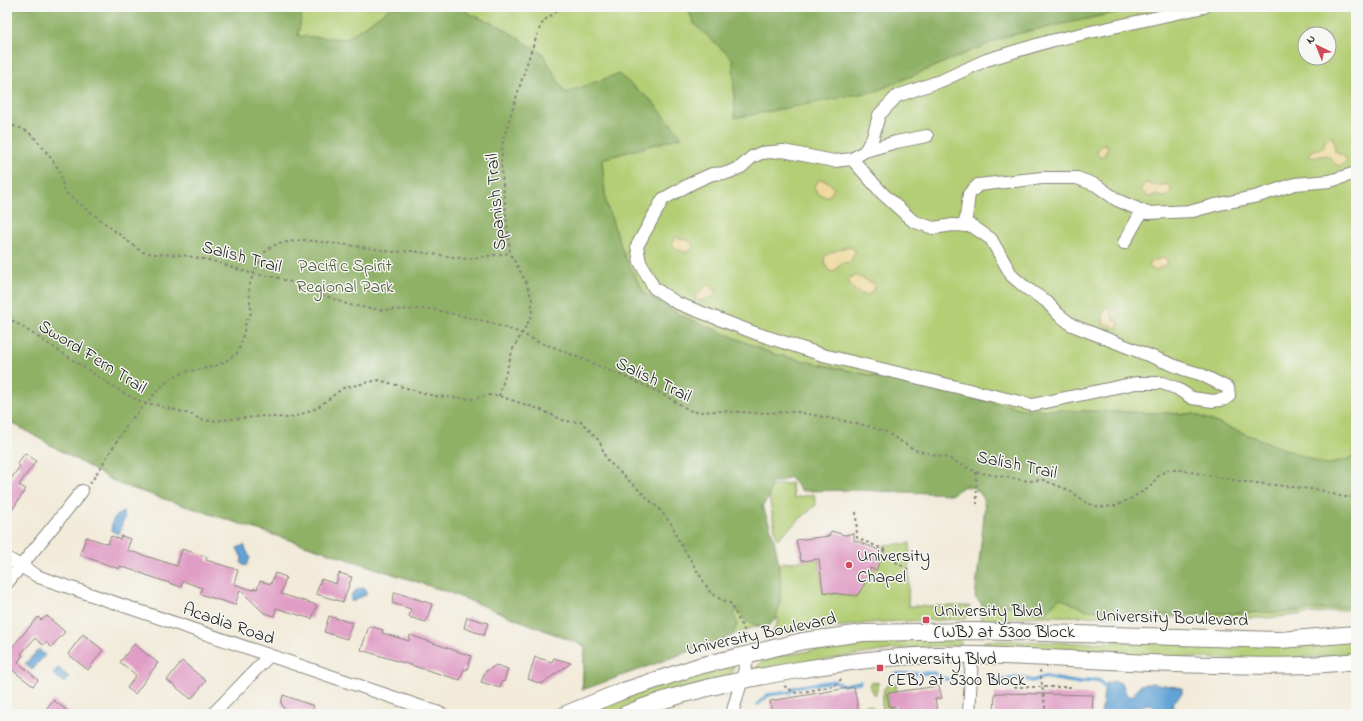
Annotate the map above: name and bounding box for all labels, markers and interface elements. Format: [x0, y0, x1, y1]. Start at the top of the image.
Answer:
north arrow [1297, 26, 1337, 66]
text: N [1303, 31, 1319, 48]
street label: Spanish Trail [480, 152, 514, 251]
street label: Salish Trail [199, 235, 284, 281]
park label: Pacific Spirit Regional Park [296, 254, 394, 302]
street label: Sword Fern Trail [33, 314, 151, 401]
street label: Salish Trail [611, 351, 696, 410]
street label: Salish Trail [974, 445, 1059, 487]
place label: University Chapel [857, 544, 930, 591]
marker: University Chapel [844, 560, 854, 570]
street label: Acadia Road [179, 597, 278, 653]
place label: University Blvd (WB) at 5300 Block [934, 599, 1075, 646]
street label: University Boulevard [1095, 603, 1249, 635]
street label: University Boulevard [684, 606, 839, 664]
marker: University Blvd (WB) at 5300 Block [921, 615, 931, 625]
place label: University Blvd (EB) at 5300 Block [888, 647, 1026, 694]
marker: University Blvd (EB) at 5300 Block [875, 663, 885, 673]

